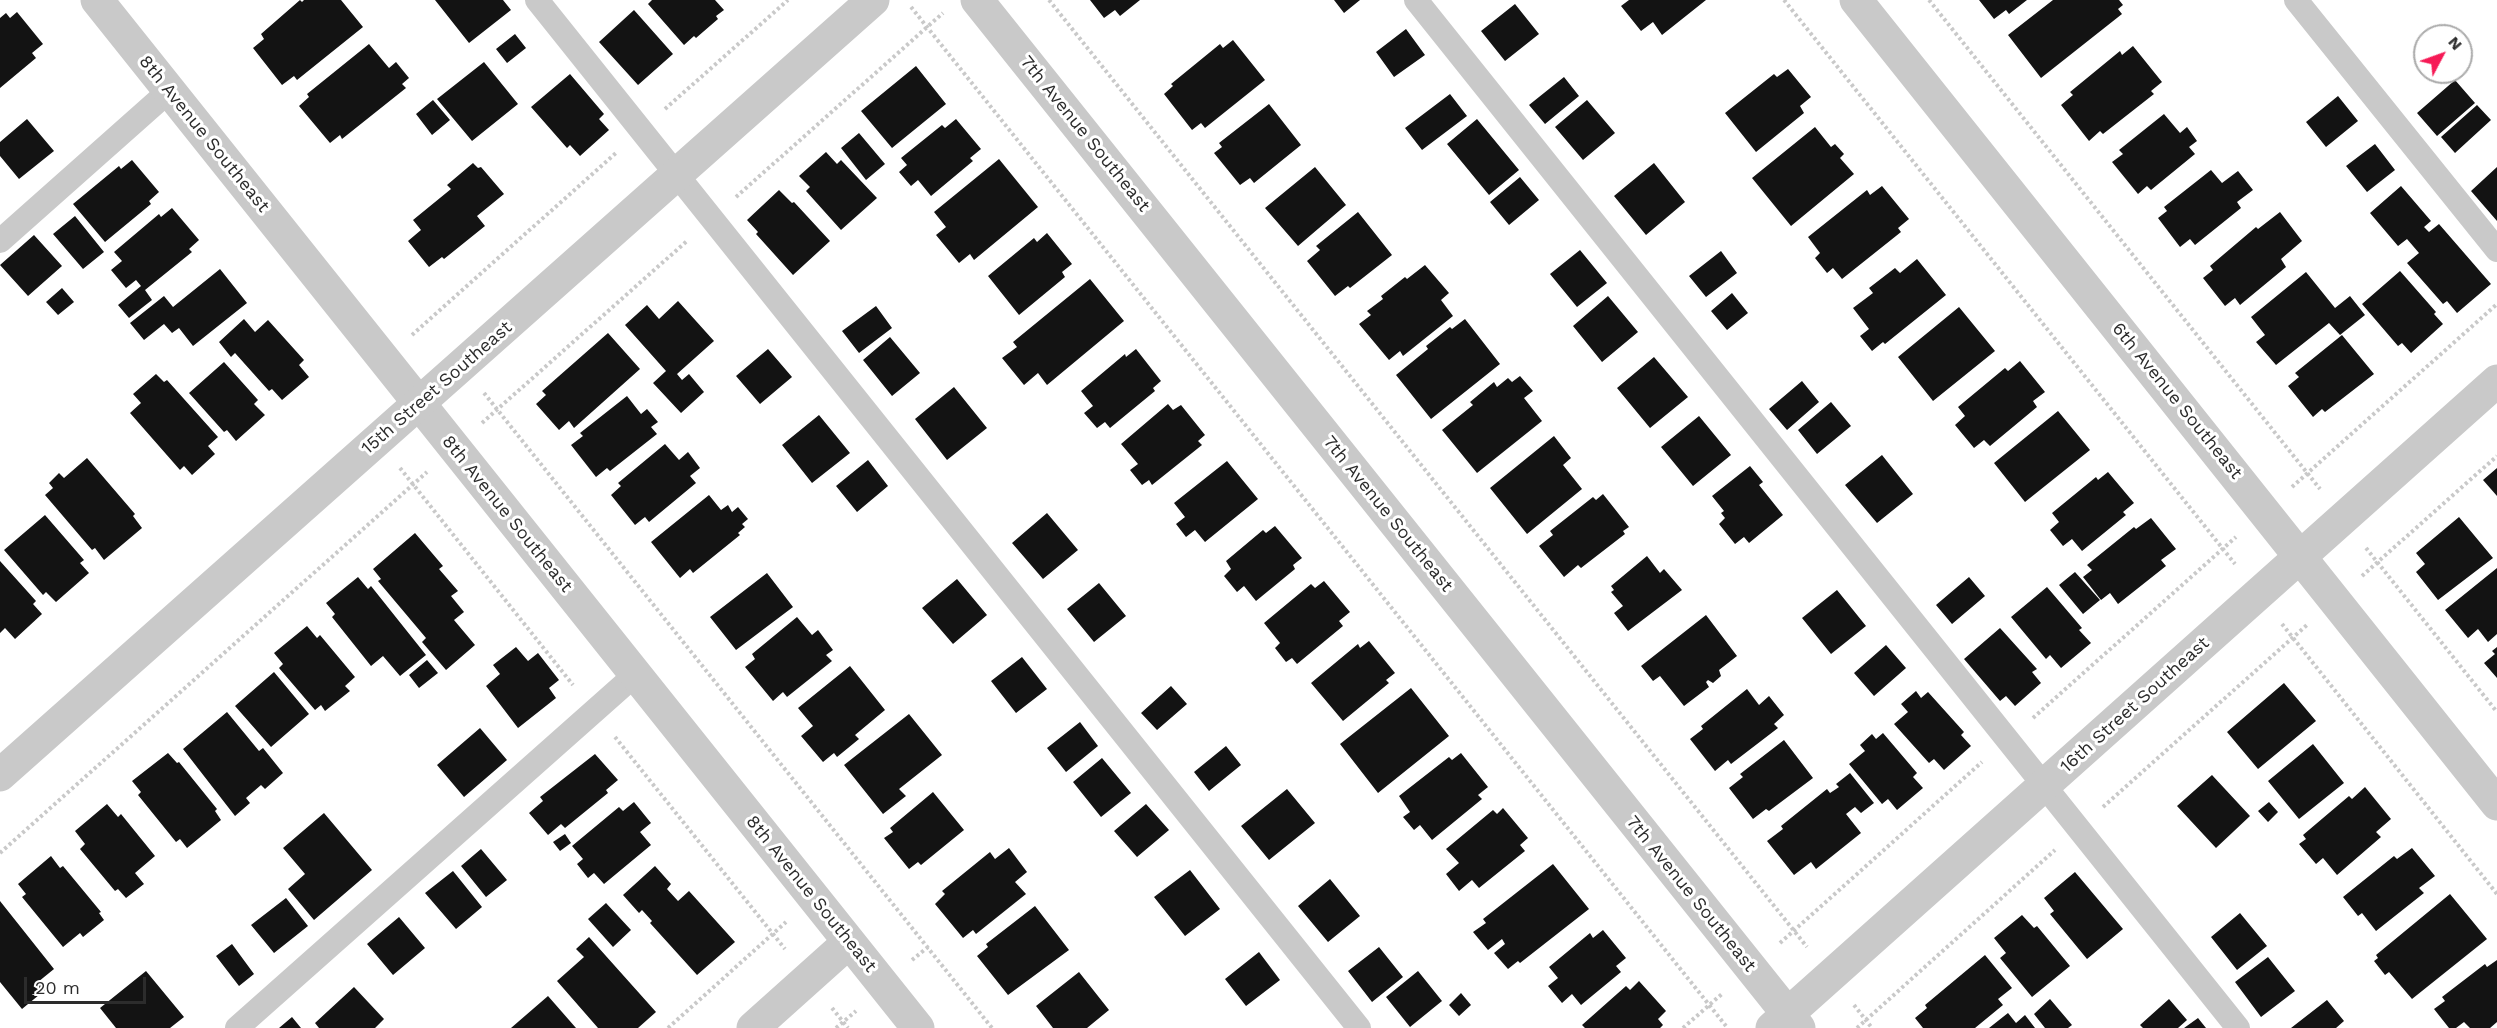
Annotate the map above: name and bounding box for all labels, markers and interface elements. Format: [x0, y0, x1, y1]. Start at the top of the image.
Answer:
north arrow [2413, 24, 2473, 84]
text: N [2444, 32, 2467, 54]
street label: 8th Avenue Southeast [134, 51, 274, 217]
street label: 7th Avenue Southeast [1015, 52, 1155, 216]
street label: 15th Street Southeast [357, 317, 517, 459]
street label: 6th Avenue Southeast [2107, 318, 2247, 484]
street label: 8th Avenue Southeast [437, 431, 577, 597]
street label: 7th Avenue Southeast [1318, 432, 1458, 596]
street label: 16th Street Southeast [2056, 632, 2214, 778]
street label: 8th Avenue Southeast [741, 811, 881, 977]
street label: 7th Avenue Southeast [1621, 812, 1761, 976]
scale bar [27, 965, 148, 1003]
text: 20 m [35, 977, 80, 998]

